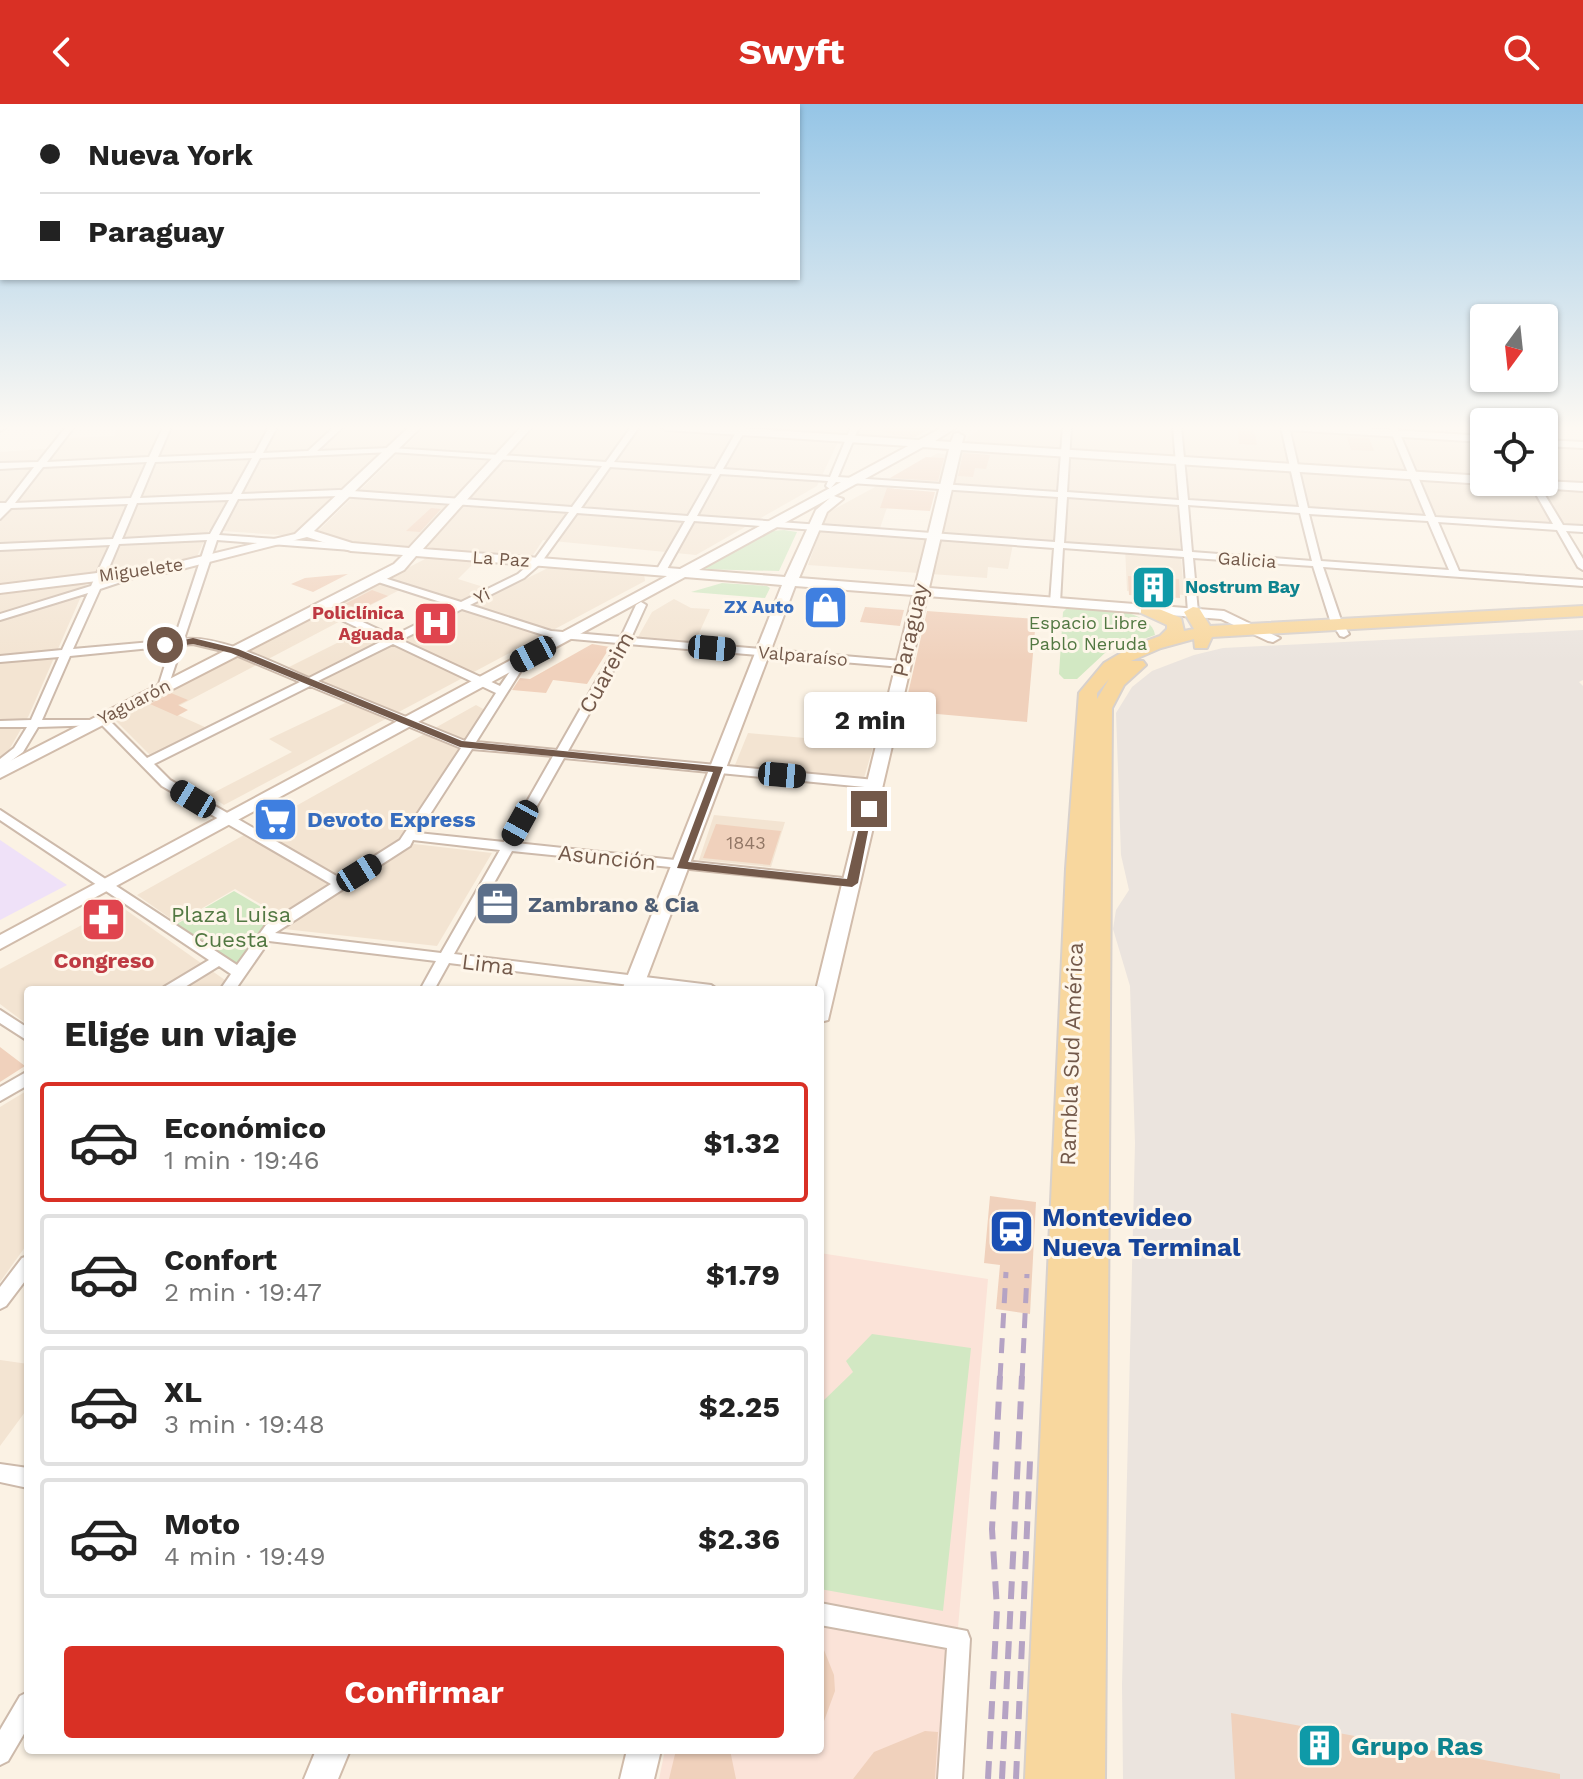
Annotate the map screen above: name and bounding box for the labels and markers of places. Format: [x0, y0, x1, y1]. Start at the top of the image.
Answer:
building icon: Nostrum Bay [1130, 563, 1178, 611]
place label: Nostrum Bay [1185, 576, 1301, 597]
shop icon: ZX Auto [801, 583, 849, 631]
place label: ZX Auto [724, 596, 794, 617]
hospital icon: Policlínica Aguada [411, 599, 459, 647]
place label: Policlínica Aguada [312, 602, 405, 644]
supermarket icon: Devoto Express [252, 795, 300, 843]
place label: Devoto Express [307, 807, 476, 832]
office icon: Zambrano & Cia [473, 880, 521, 928]
place label: Zambrano & Cia [528, 892, 699, 917]
pharmacy icon: Congreso [80, 895, 128, 943]
place label: Congreso [53, 948, 155, 973]
place label: Montevideo Nueva Terminal [1042, 1202, 1241, 1262]
station icon: Montevideo Nueva Terminal [987, 1208, 1035, 1256]
building icon: Grupo Ras [1296, 1722, 1344, 1770]
place label: Grupo Ras [1351, 1731, 1483, 1761]

